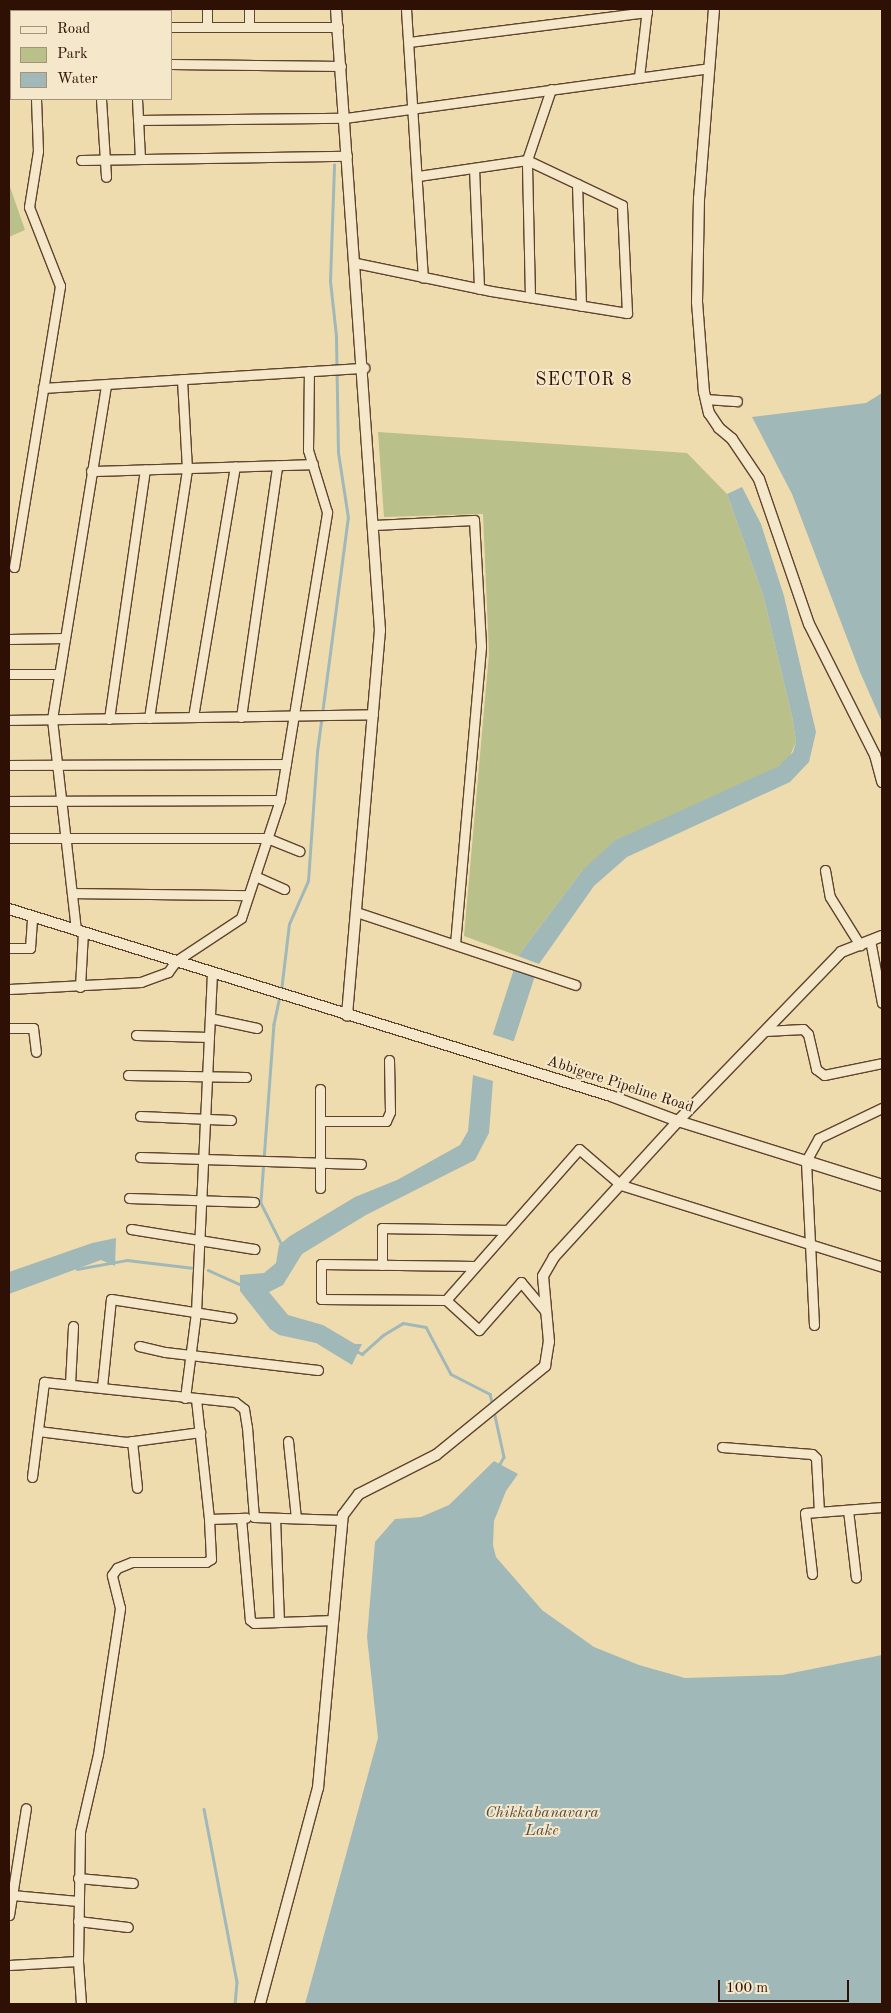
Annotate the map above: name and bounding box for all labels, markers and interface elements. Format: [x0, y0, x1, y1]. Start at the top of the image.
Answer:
legend [10, 10, 172, 100]
text: Road [57, 22, 90, 37]
text: Park [57, 47, 88, 62]
text: Water [57, 72, 98, 87]
district label: SECTOR 8 [534, 369, 634, 391]
street label: Abbigere Pipeline Road [545, 1053, 695, 1117]
water label: Chikkabanavara Lake [485, 1803, 599, 1841]
scale bar [721, 1970, 852, 2002]
text: 100 m [726, 1981, 768, 1996]

